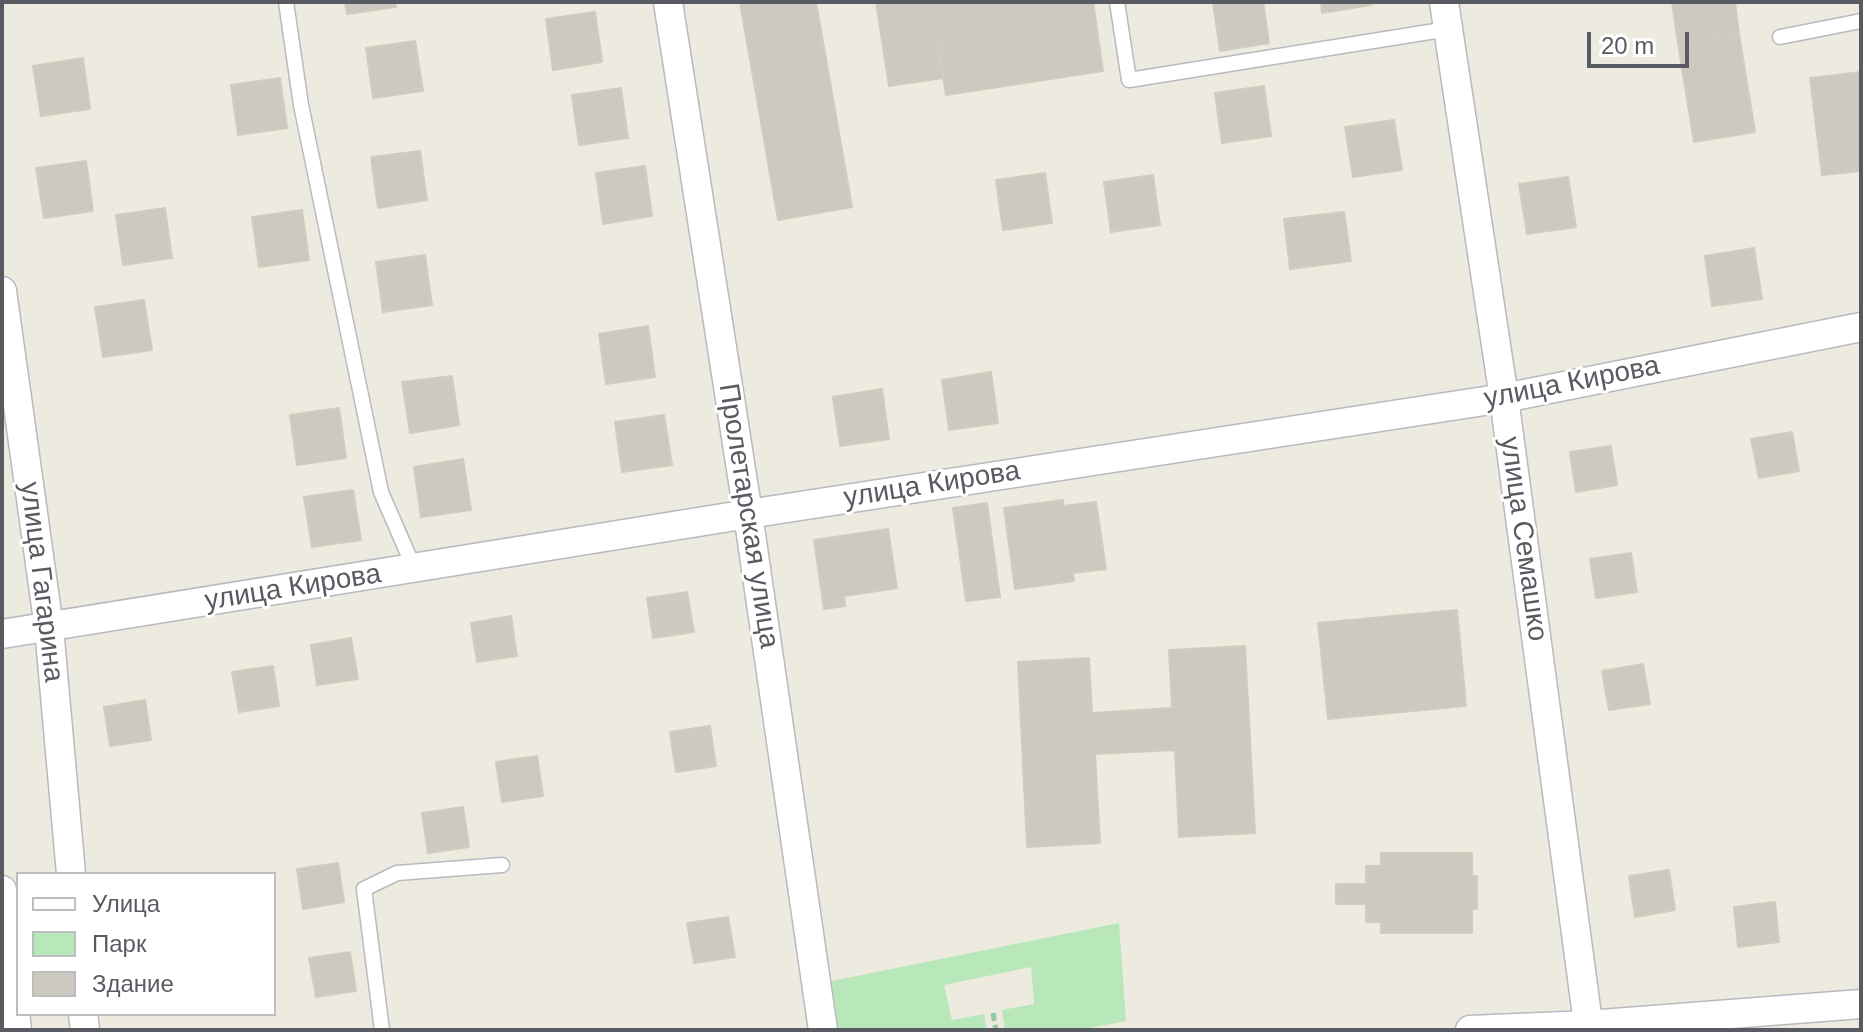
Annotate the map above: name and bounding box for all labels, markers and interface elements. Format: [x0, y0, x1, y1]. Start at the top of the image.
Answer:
scale bar [1591, 16, 1693, 66]
text: 20 m [1601, 32, 1654, 59]
street label: улица Кирова [1481, 350, 1663, 416]
street label: Пролетарская улица [710, 381, 786, 651]
street label: улица Семашко [1492, 435, 1554, 643]
street label: улица Кирова [841, 454, 1023, 516]
street label: улица Гагарина [12, 480, 70, 684]
street label: улица Кирова [202, 557, 384, 619]
legend [16, 872, 276, 1016]
text: Улица [92, 890, 160, 917]
text: Парк [92, 930, 146, 957]
text: Здание [92, 970, 174, 997]

